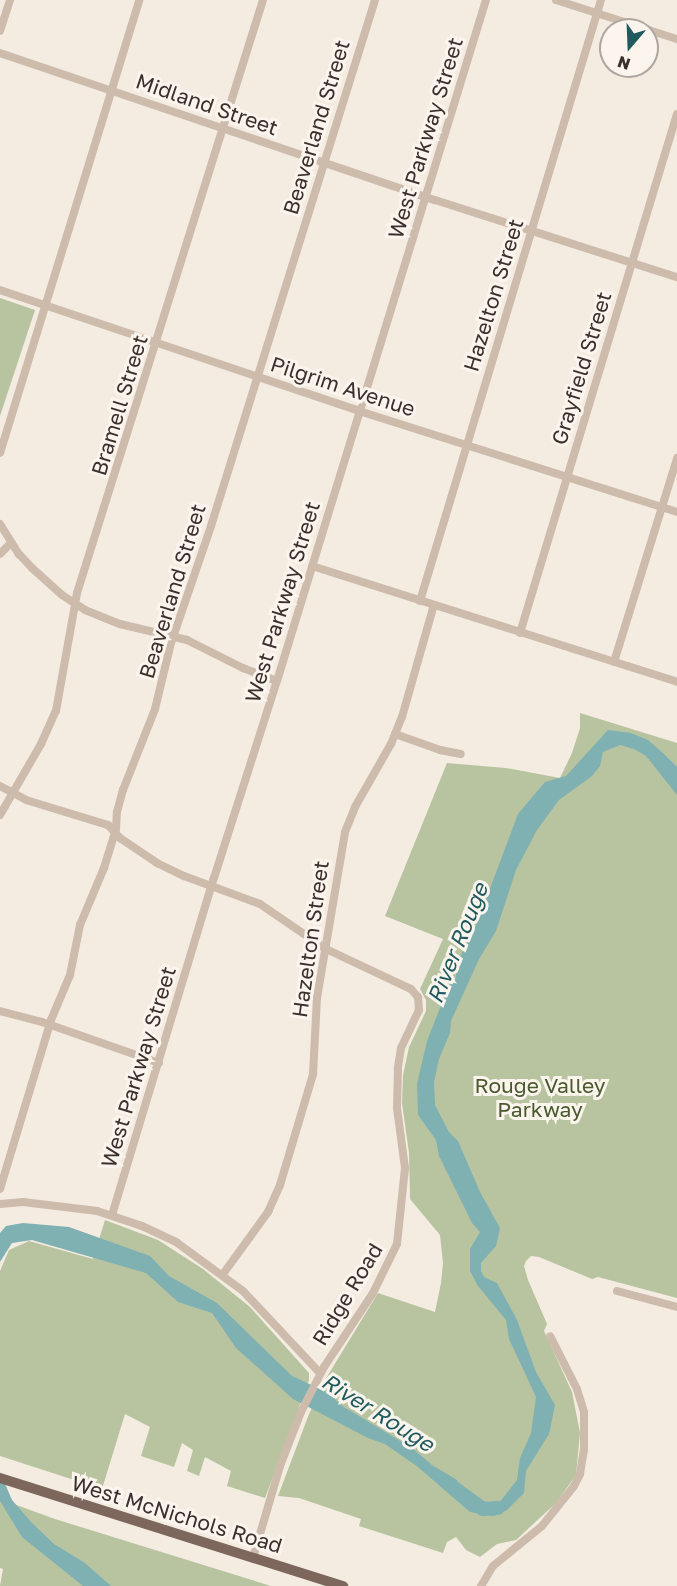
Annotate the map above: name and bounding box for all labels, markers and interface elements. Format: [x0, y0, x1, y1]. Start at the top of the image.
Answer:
north arrow [599, 18, 659, 78]
street label: West Parkway Street [382, 34, 468, 242]
street label: Beaverland Street [277, 37, 355, 217]
text: N [615, 52, 633, 75]
street label: Midland Street [133, 68, 281, 140]
street label: Hazelton Street [458, 216, 528, 374]
street label: Grayfield Street [546, 288, 616, 448]
street label: Bramell Street [86, 332, 152, 478]
street label: Pilgrim Avenue [267, 351, 419, 421]
street label: West Parkway Street [239, 498, 325, 706]
street label: Beaverland Street [133, 501, 211, 681]
street label: Hazelton Street [287, 859, 333, 1019]
water label: River Rouge [421, 879, 493, 1007]
street label: West Parkway Street [95, 963, 181, 1171]
park label: Rouge Valley Parkway [474, 1072, 606, 1122]
street label: Ridge Road [307, 1238, 387, 1350]
water label: River Rouge [317, 1367, 439, 1457]
street label: West McNichols Road [69, 1470, 285, 1558]

